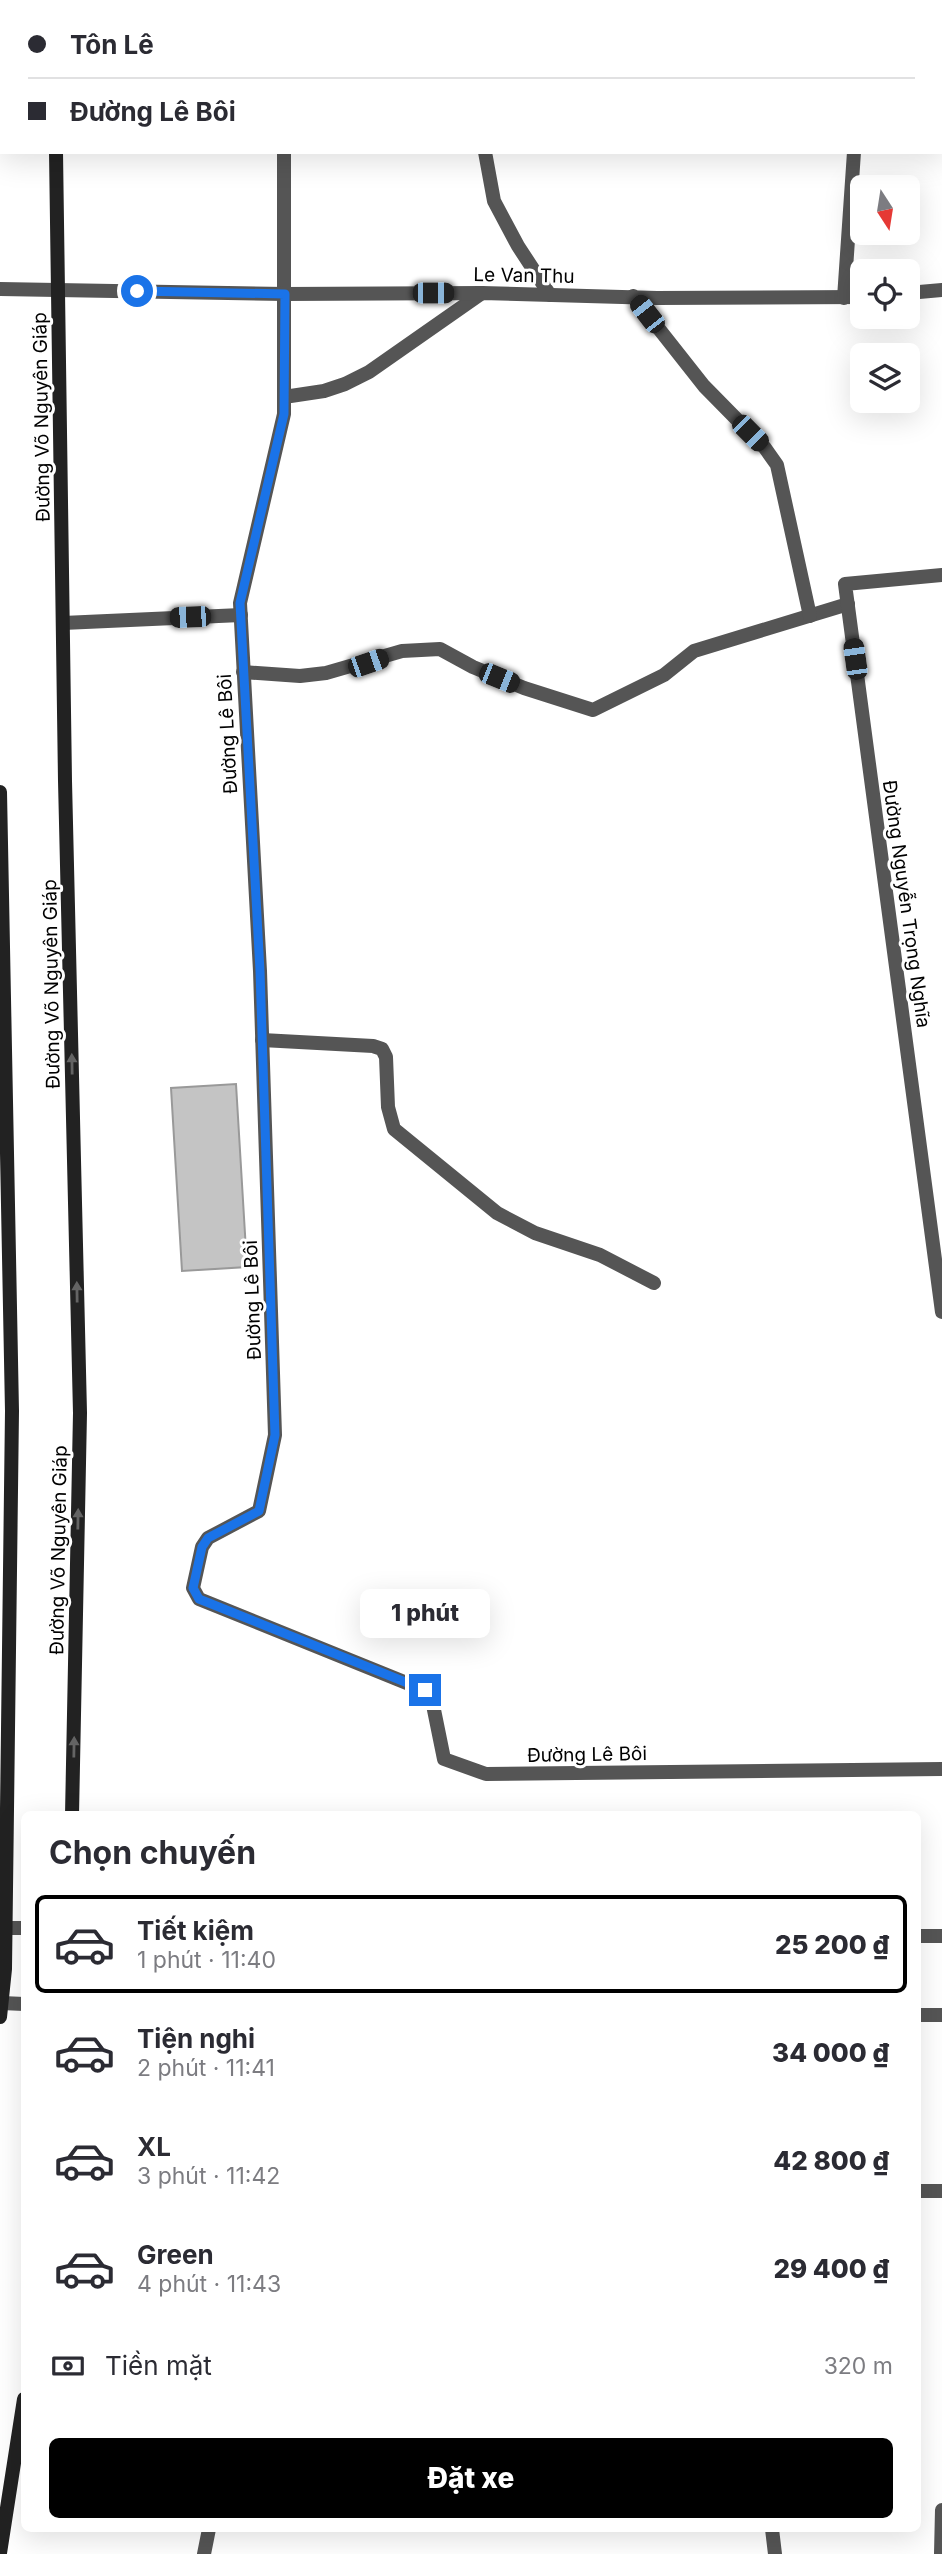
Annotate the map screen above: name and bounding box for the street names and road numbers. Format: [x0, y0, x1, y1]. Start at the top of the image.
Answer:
street label: Le Van Thu [473, 263, 575, 288]
street label: Đường Võ Nguyên Giáp [28, 312, 55, 522]
street label: Đường Lê Bôi [213, 673, 242, 794]
street label: Đường Nguyễn Trọng Nghĩa [878, 779, 935, 1029]
street label: Đường Võ Nguyên Giáp [38, 879, 65, 1089]
street label: Đường Lê Bôi [239, 1240, 266, 1360]
street label: Đường Võ Nguyên Giáp [45, 1445, 72, 1655]
street label: Đường Lê Bôi [527, 1742, 647, 1767]

